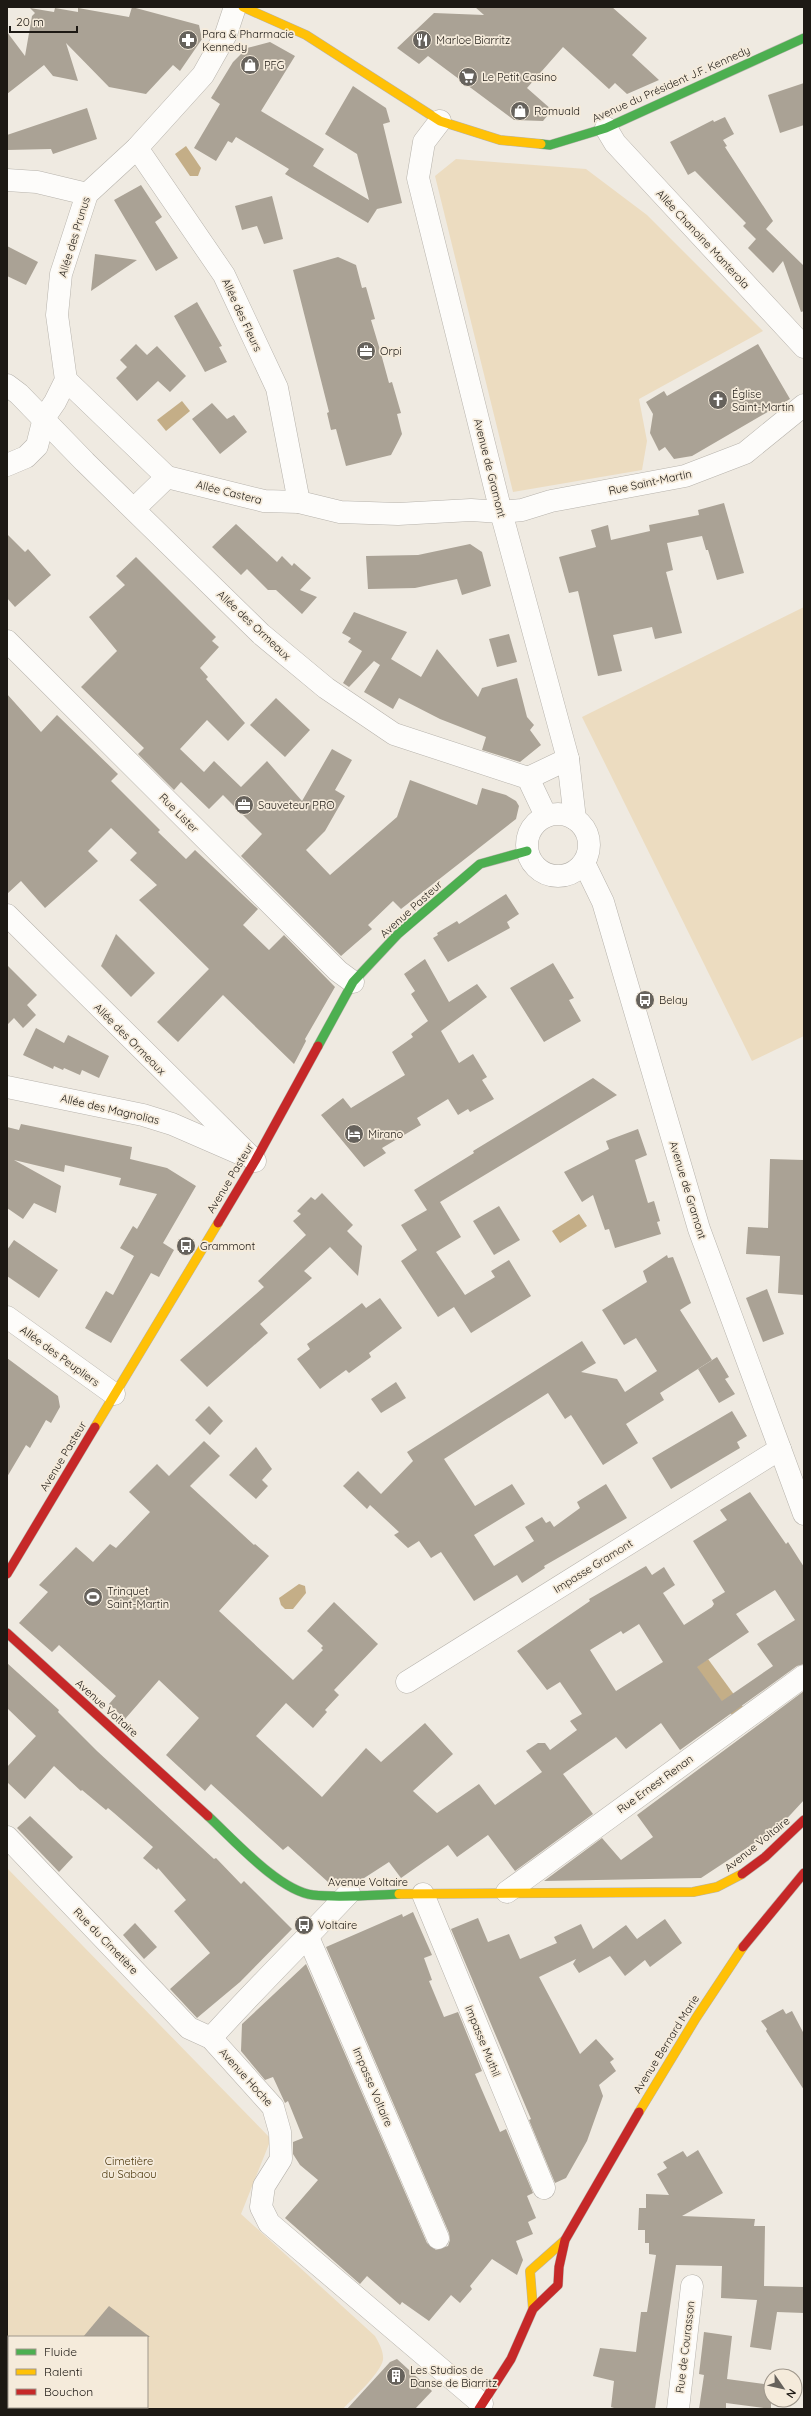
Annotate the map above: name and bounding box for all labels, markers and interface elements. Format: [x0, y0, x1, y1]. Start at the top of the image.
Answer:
scale bar [10, 8, 77, 34]
text: 20 m [16, 14, 44, 29]
place label: Para & Pharmacie Kennedy [202, 27, 294, 54]
pharmacy icon: Para & Pharmacie Kennedy [177, 29, 199, 51]
restaurant icon: Marloe Biarritz [411, 29, 433, 51]
place label: Marloe Biarritz [436, 33, 510, 47]
street label: Avenue du Président J.F. Kennedy [590, 43, 752, 125]
shop icon: PFG [239, 54, 261, 76]
place label: PFG [264, 58, 284, 72]
supermarket icon: Le Petit Casino [457, 66, 479, 88]
place label: Le Petit Casino [482, 70, 557, 84]
shop icon: Romuald [509, 100, 531, 122]
place label: Romuald [534, 104, 580, 118]
street label: Allée Chanoine Manterola [653, 187, 753, 291]
street label: Allée des Prunus [55, 195, 93, 279]
street label: Allée des Fleurs [219, 276, 265, 354]
office icon: Orpi [355, 340, 377, 362]
place label: Orpi [380, 344, 402, 358]
place label: Église Saint-Martin [732, 387, 794, 414]
church icon: Église Saint-Martin [707, 389, 729, 411]
street label: Avenue de Gramont [471, 417, 509, 519]
street label: Rue Saint-Martin [607, 466, 693, 498]
street label: Allée Castera [195, 477, 263, 507]
street label: Allée des Ormeaux [214, 587, 294, 663]
street label: Rue Lister [156, 790, 202, 836]
office icon: Sauveteur PRO [233, 794, 255, 816]
place label: Sauveteur PRO [258, 798, 335, 812]
street label: Avenue Pasteur [377, 877, 446, 941]
bus stop icon: Belay [634, 989, 656, 1011]
place label: Belay [659, 993, 688, 1007]
street label: Allée des Ormeaux [91, 1000, 169, 1078]
street label: Allée des Magnolias [59, 1091, 161, 1127]
hotel icon: Mirano [343, 1123, 365, 1145]
place label: Mirano [368, 1127, 404, 1141]
street label: Avenue de Gramont [666, 1139, 710, 1241]
street label: Avenue Pasteur [204, 1140, 257, 1216]
bus stop icon: Grammont [175, 1235, 197, 1257]
place label: Grammont [200, 1239, 255, 1253]
street label: Allée des Peupliers [18, 1323, 102, 1389]
street label: Avenue Pasteur [37, 1418, 90, 1494]
street label: Impasse Gramont [551, 1536, 635, 1596]
place label: Trinquet Saint-Martin [107, 1584, 169, 1611]
sports icon: Trinquet Saint-Martin [82, 1586, 104, 1608]
street label: Avenue Voltaire [73, 1676, 141, 1740]
street label: Rue Ernest Renan [614, 1752, 696, 1816]
street label: Avenue Voltaire [722, 1813, 792, 1875]
street label: Avenue Voltaire [328, 1875, 408, 1889]
street label: Rue du Cimetière [71, 1905, 141, 1977]
bus stop icon: Voltaire [293, 1914, 315, 1936]
place label: Voltaire [318, 1918, 357, 1932]
street label: Avenue Bernard Marie [630, 1992, 702, 2096]
street label: Impasse Muthil [462, 2003, 504, 2079]
street label: Avenue Hoche [216, 2045, 276, 2109]
street label: Impasse Voltaire [350, 2045, 396, 2129]
park label: Cimetière du Sabaou [101, 2154, 157, 2181]
street label: Rue de Courasson [672, 2300, 698, 2394]
legend [8, 2336, 148, 2408]
text: Fluide [44, 2344, 77, 2359]
place label: Les Studios de Danse de Biarritz [410, 2363, 497, 2390]
text: Ralenti [44, 2364, 82, 2379]
building icon: Les Studios de Danse de Biarritz [385, 2365, 407, 2387]
north arrow [763, 2368, 803, 2408]
text: Bouchon [44, 2384, 93, 2399]
text: N [783, 2386, 799, 2401]

